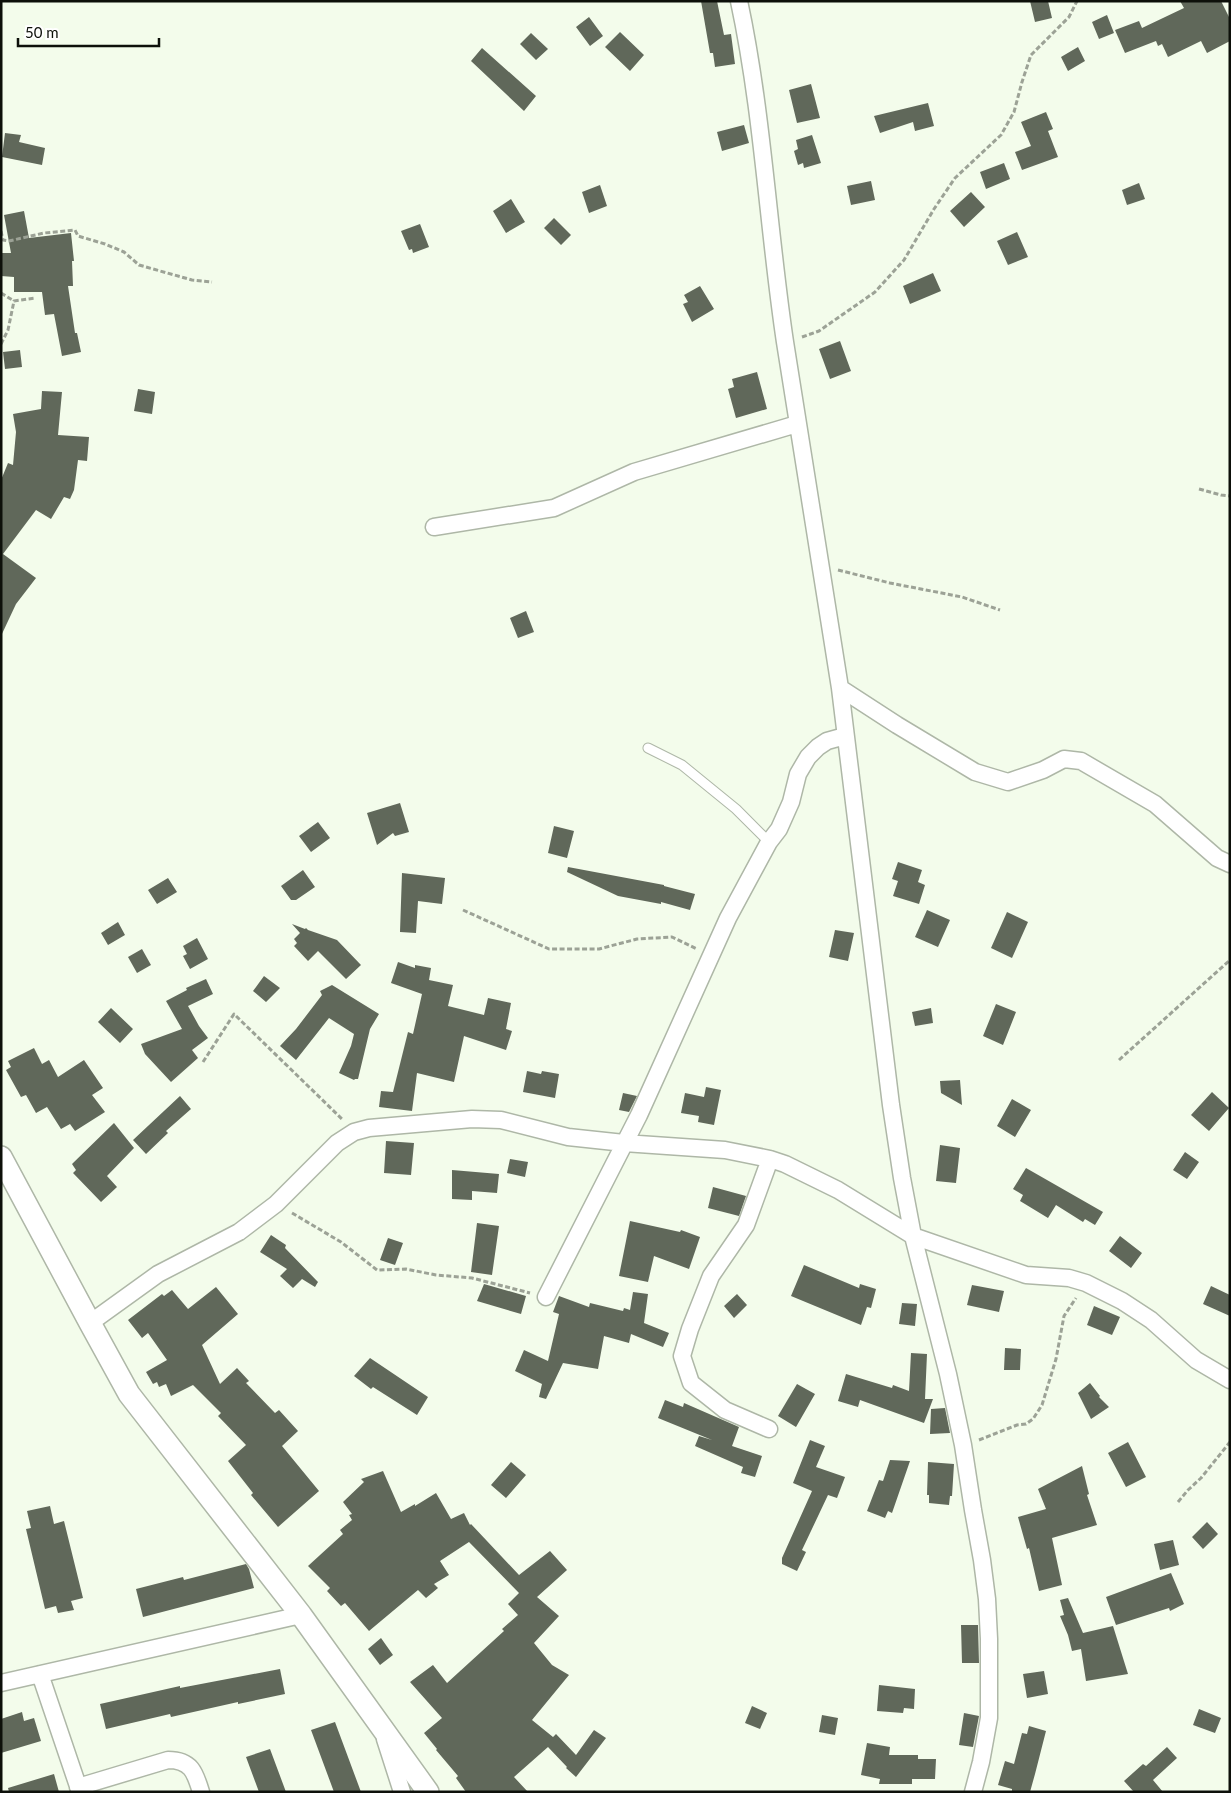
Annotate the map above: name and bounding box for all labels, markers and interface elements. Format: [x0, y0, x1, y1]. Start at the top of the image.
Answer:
scale bar [18, 15, 159, 47]
text: 50 m [25, 23, 59, 41]

